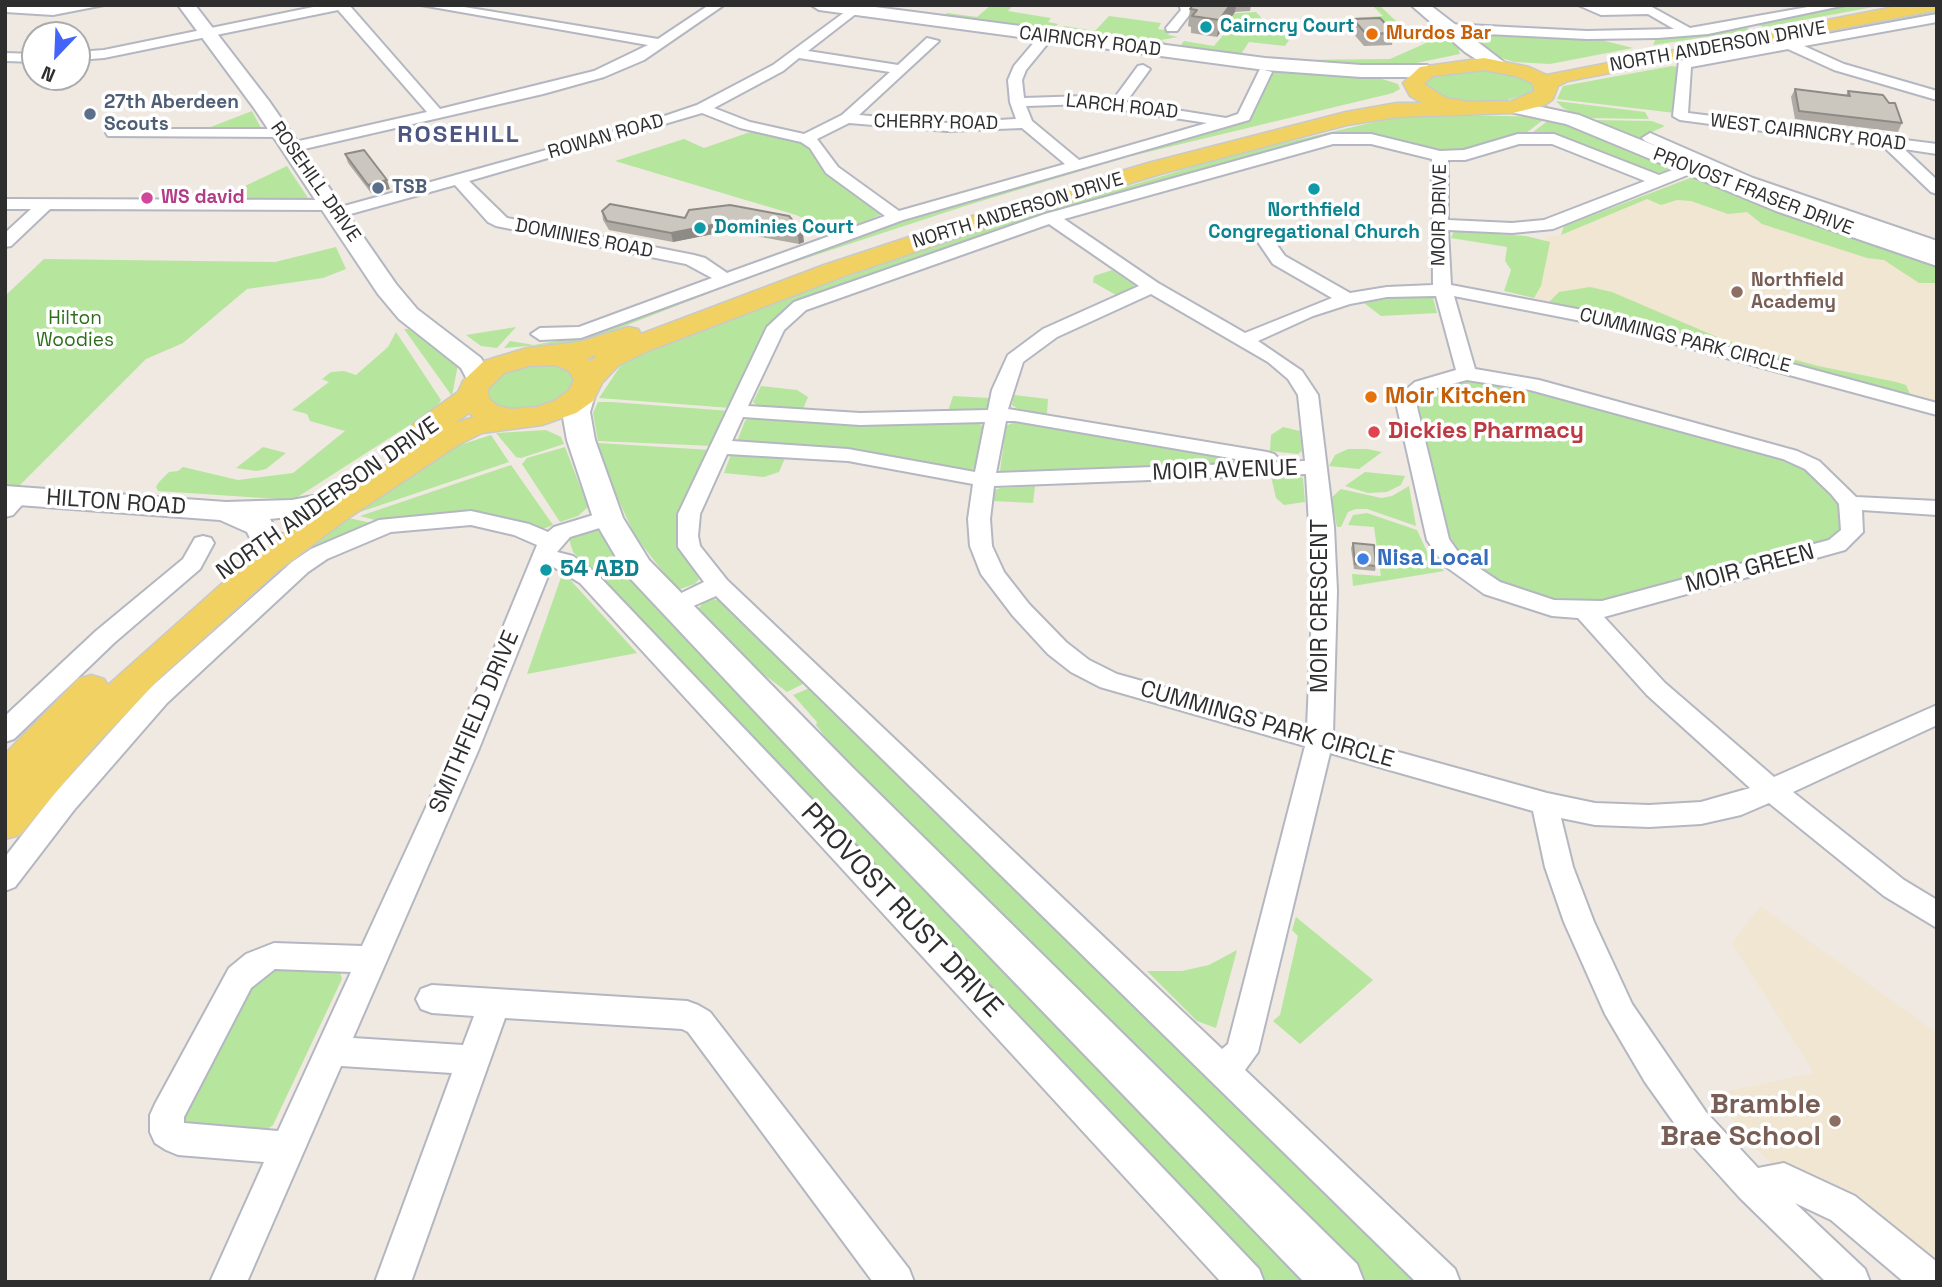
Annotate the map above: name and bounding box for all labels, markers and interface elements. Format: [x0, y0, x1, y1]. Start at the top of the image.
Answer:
place label: Cairncry Court [1220, 16, 1354, 38]
street label: NORTH ANDERSON DRIVE [1608, 17, 1828, 77]
marker: Cairncry Court [1198, 19, 1214, 35]
north arrow [21, 21, 91, 91]
street label: CAIRNCRY ROAD [1018, 22, 1162, 62]
place label: Murdos Bar [1386, 23, 1491, 45]
marker: Murdos Bar [1364, 26, 1380, 42]
text: N [38, 60, 59, 88]
street label: LARCH ROAD [1065, 90, 1179, 124]
place label: 27th Aberdeen Scouts [104, 92, 239, 136]
marker: 27th Aberdeen Scouts [82, 106, 98, 122]
street label: ROWAN ROAD [546, 110, 666, 164]
street label: WEST CAIRNCRY ROAD [1709, 110, 1907, 156]
street label: CHERRY ROAD [873, 111, 999, 135]
street label: ROSEHILL DRIVE [265, 118, 365, 246]
district label: ROSEHILL [398, 121, 520, 149]
street label: PROVOST FRASER DRIVE [1650, 143, 1856, 241]
street label: MOIR DRIVE [1428, 164, 1452, 266]
street label: NORTH ANDERSON DRIVE [910, 168, 1126, 254]
place label: TSB [392, 177, 427, 199]
marker: TSB [370, 180, 386, 196]
marker: Northfield Congregational Church [1306, 181, 1322, 197]
place label: WS david [161, 187, 245, 209]
marker: WS david [139, 190, 155, 206]
place label: Northfield Congregational Church [1208, 200, 1420, 244]
street label: DOMINIES ROAD [513, 214, 655, 264]
place label: Dominies Court [714, 217, 854, 239]
marker: Dominies Court [692, 220, 708, 236]
place label: Northfield Academy [1751, 270, 1844, 314]
marker: Northfield Academy [1729, 284, 1745, 300]
street label: CUMMINGS PARK CIRCLE [1577, 304, 1793, 378]
park label: Hilton Woodies [36, 308, 114, 352]
place label: Moir Kitchen [1385, 383, 1526, 411]
marker: Moir Kitchen [1363, 389, 1379, 405]
street label: NORTH ANDERSON DRIVE [211, 412, 445, 586]
place label: Dickies Pharmacy [1388, 418, 1584, 446]
marker: Dickies Pharmacy [1366, 424, 1382, 440]
street label: MOIR AVENUE [1152, 455, 1298, 487]
street label: HILTON ROAD [45, 484, 187, 522]
street label: MOIR CRESCENT [1307, 519, 1335, 693]
street label: MOIR GREEN [1683, 539, 1817, 599]
place label: Nisa Local [1377, 545, 1489, 573]
marker: Nisa Local [1355, 551, 1371, 567]
place label: 54 ABD [560, 556, 639, 584]
marker: 54 ABD [538, 562, 554, 578]
street label: SMITHFIELD DRIVE [424, 627, 526, 817]
street label: CUMMINGS PARK CIRCLE [1137, 676, 1397, 774]
street label: PROVOST RUST DRIVE [793, 797, 1009, 1025]
place label: Bramble Brae School [1660, 1088, 1821, 1154]
marker: Bramble Brae School [1827, 1113, 1843, 1129]

